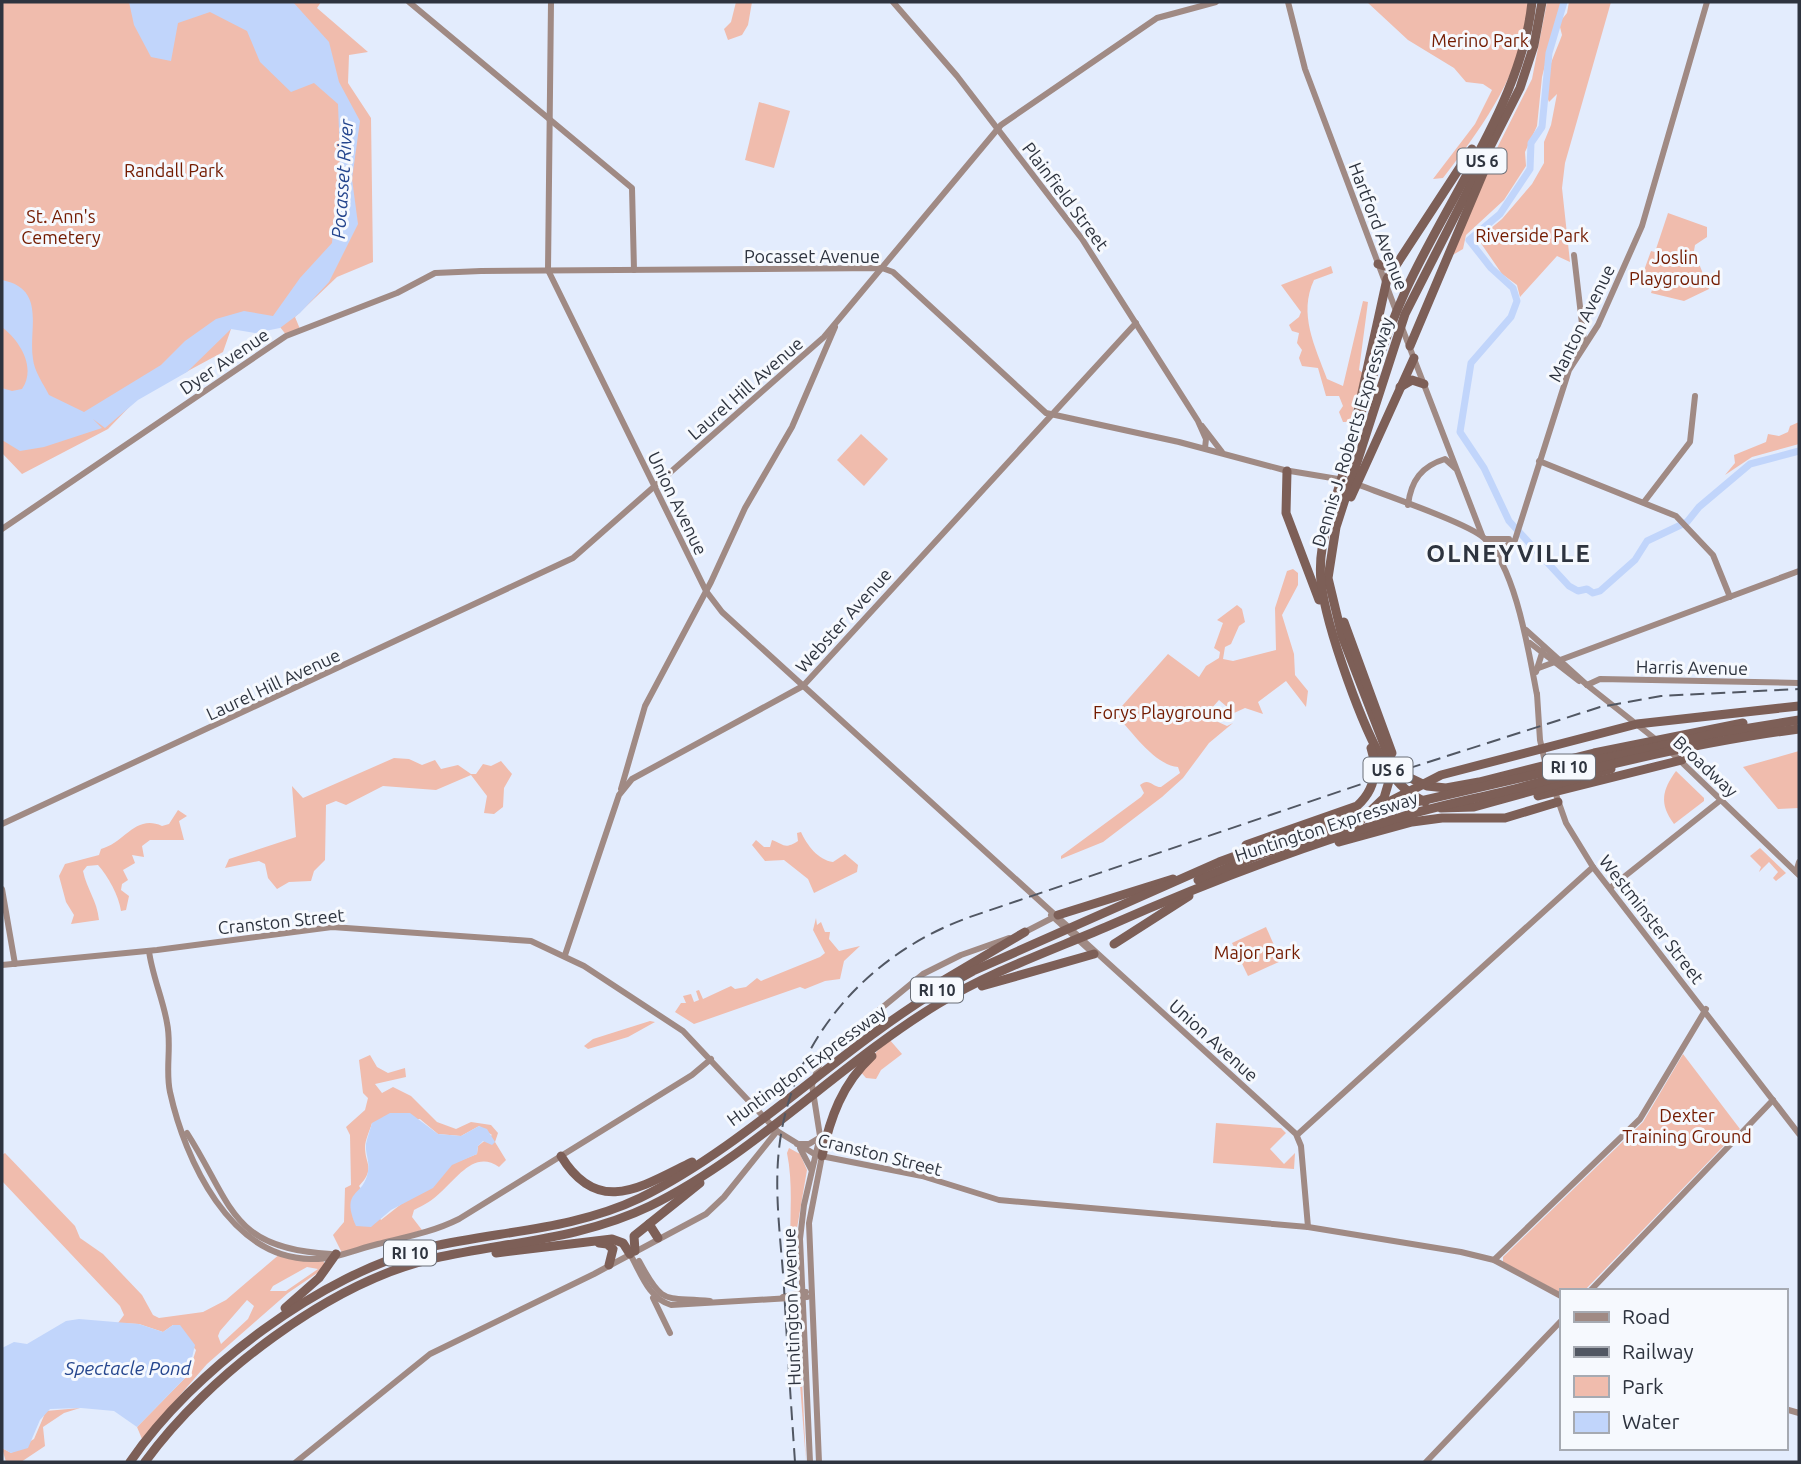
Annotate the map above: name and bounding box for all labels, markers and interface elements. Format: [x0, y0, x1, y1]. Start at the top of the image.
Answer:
park label: Merino Park [1431, 30, 1529, 50]
water label: Pocasset River [327, 118, 357, 240]
street label: Plainfield Street [1019, 138, 1113, 254]
road number: US 6 [1458, 148, 1506, 174]
street label: Hartford Avenue [1345, 159, 1413, 293]
park label: Randall Park [124, 160, 224, 180]
park label: St. Ann's Cemetery [21, 206, 101, 247]
park label: Riverside Park [1475, 225, 1589, 245]
street label: Pocasset Avenue [744, 246, 880, 266]
park label: Joslin Playground [1629, 247, 1721, 288]
street label: Manton Avenue [1544, 261, 1618, 385]
street label: Dennis J. Roberts Expressway [1307, 314, 1397, 549]
street label: Dyer Avenue [176, 324, 272, 398]
street label: Laurel Hill Avenue [684, 333, 806, 443]
street label: Union Avenue [644, 448, 712, 558]
district label: OLNEYVILLE [1426, 540, 1592, 567]
street label: Webster Avenue [791, 564, 895, 676]
street label: Laurel Hill Avenue [203, 644, 343, 724]
street label: Harris Avenue [1636, 656, 1748, 678]
park label: Forys Playground [1093, 702, 1233, 722]
street label: Broadway [1670, 731, 1742, 801]
road number: RI 10 [1543, 754, 1595, 780]
road number: US 6 [1364, 758, 1412, 782]
street label: Huntington Expressway [1232, 787, 1420, 865]
street label: Westminster Street [1596, 851, 1708, 987]
street label: Cranston Street [217, 904, 345, 938]
park label: Major Park [1214, 942, 1300, 962]
road number: RI 10 [911, 978, 963, 1002]
street label: Union Avenue [1165, 995, 1263, 1085]
street label: Huntington Expressway [723, 1001, 890, 1129]
park label: Dexter Training Ground [1622, 1105, 1752, 1146]
street label: Cranston Street [816, 1129, 944, 1179]
street label: Huntington Avenue [778, 1228, 804, 1386]
road number: RI 10 [384, 1240, 436, 1266]
legend [1560, 1289, 1787, 1450]
text: Road [1622, 1304, 1670, 1328]
text: Railway [1622, 1339, 1694, 1363]
water label: Spectacle Pond [64, 1357, 193, 1379]
text: Park [1622, 1374, 1664, 1398]
text: Water [1622, 1409, 1680, 1433]

